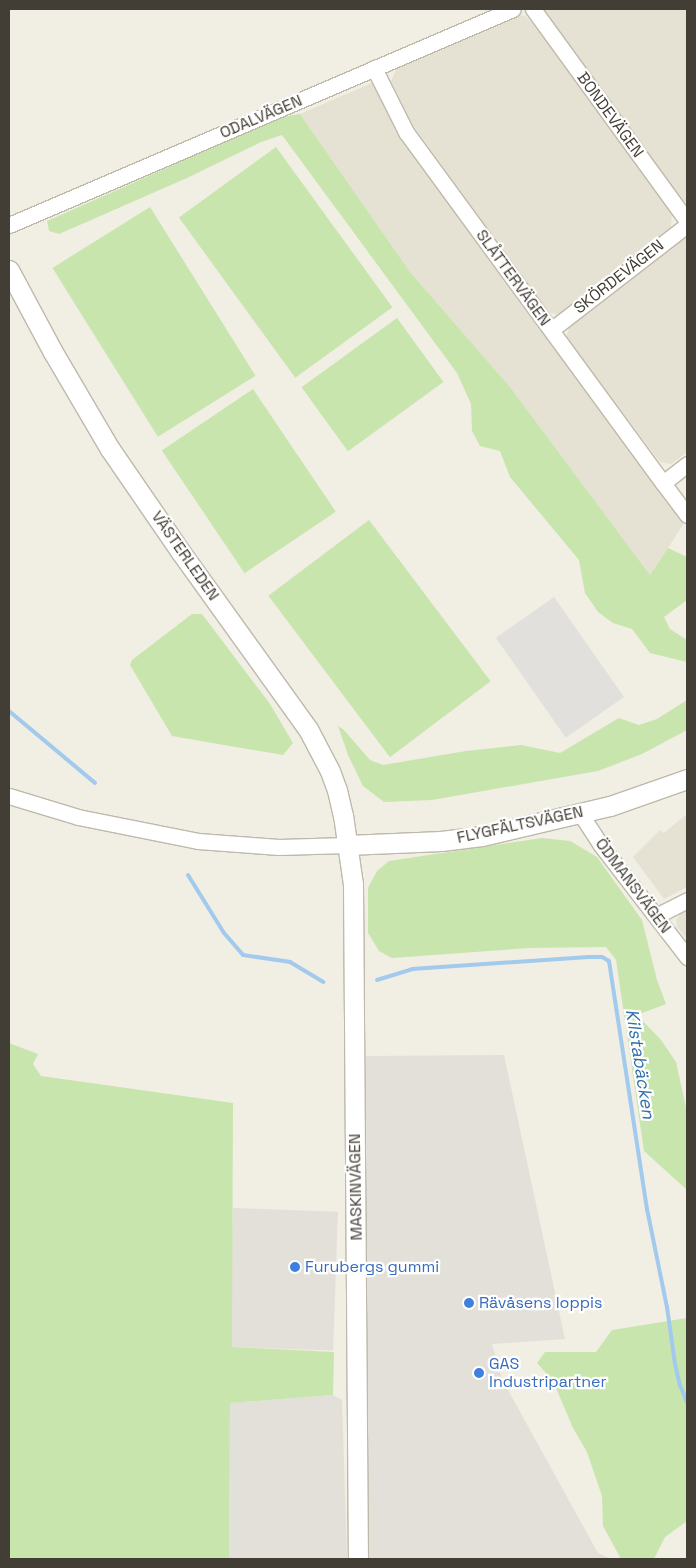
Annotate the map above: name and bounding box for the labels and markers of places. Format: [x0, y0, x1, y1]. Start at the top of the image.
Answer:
place label: Furubergs gummi [305, 1257, 439, 1277]
marker: Furubergs gummi [289, 1261, 301, 1273]
place label: Rävåsens loppis [479, 1293, 602, 1313]
marker: Rävåsens loppis [463, 1297, 475, 1309]
place label: GAS Industripartner [489, 1354, 607, 1392]
marker: GAS Industripartner [473, 1367, 485, 1379]

